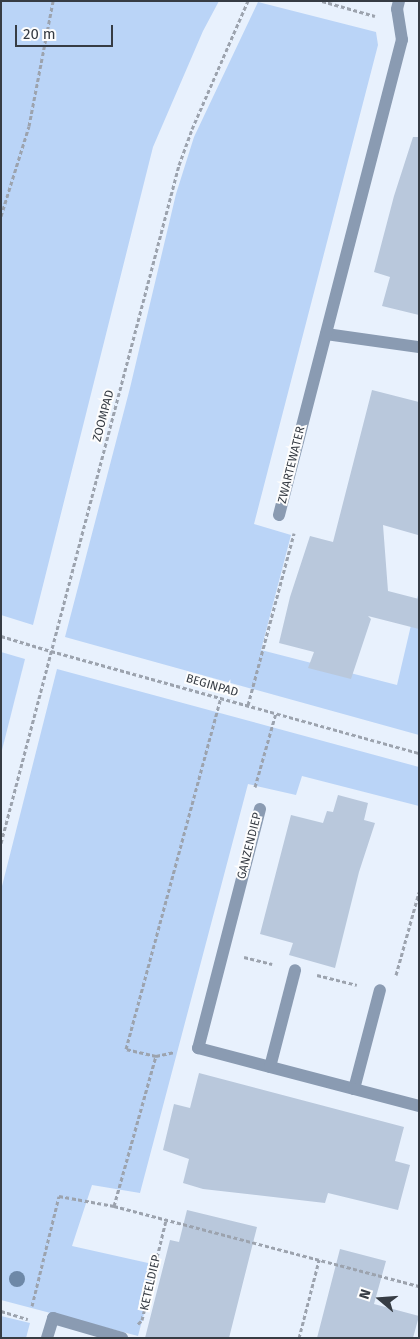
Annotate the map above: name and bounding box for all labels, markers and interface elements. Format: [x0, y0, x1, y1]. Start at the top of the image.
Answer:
scale bar [18, 15, 115, 47]
text: 20 m [23, 25, 56, 43]
street label: ZOOMPAD [90, 389, 118, 443]
street label: ZWARTEWATER [275, 425, 309, 505]
street label: BEGINPAD [184, 672, 240, 700]
street label: GANZENDIEP [235, 811, 265, 881]
street label: KETELDIEP [138, 1254, 164, 1312]
north arrow [355, 1274, 405, 1324]
text: N [356, 1287, 375, 1301]

